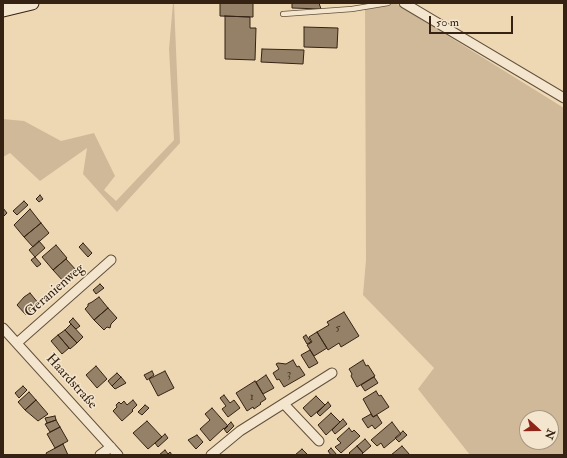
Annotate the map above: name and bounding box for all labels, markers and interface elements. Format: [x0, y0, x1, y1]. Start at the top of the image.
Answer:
scale bar [431, 8, 515, 34]
text: 50 m [436, 15, 459, 30]
street label: Geranienweg [22, 261, 88, 321]
house number: 5 [335, 321, 341, 335]
street label: Haardstraße [42, 351, 100, 413]
house number: 3 [287, 367, 291, 381]
house number: 1 [250, 390, 254, 404]
north arrow [519, 410, 559, 450]
text: N [542, 427, 558, 441]

